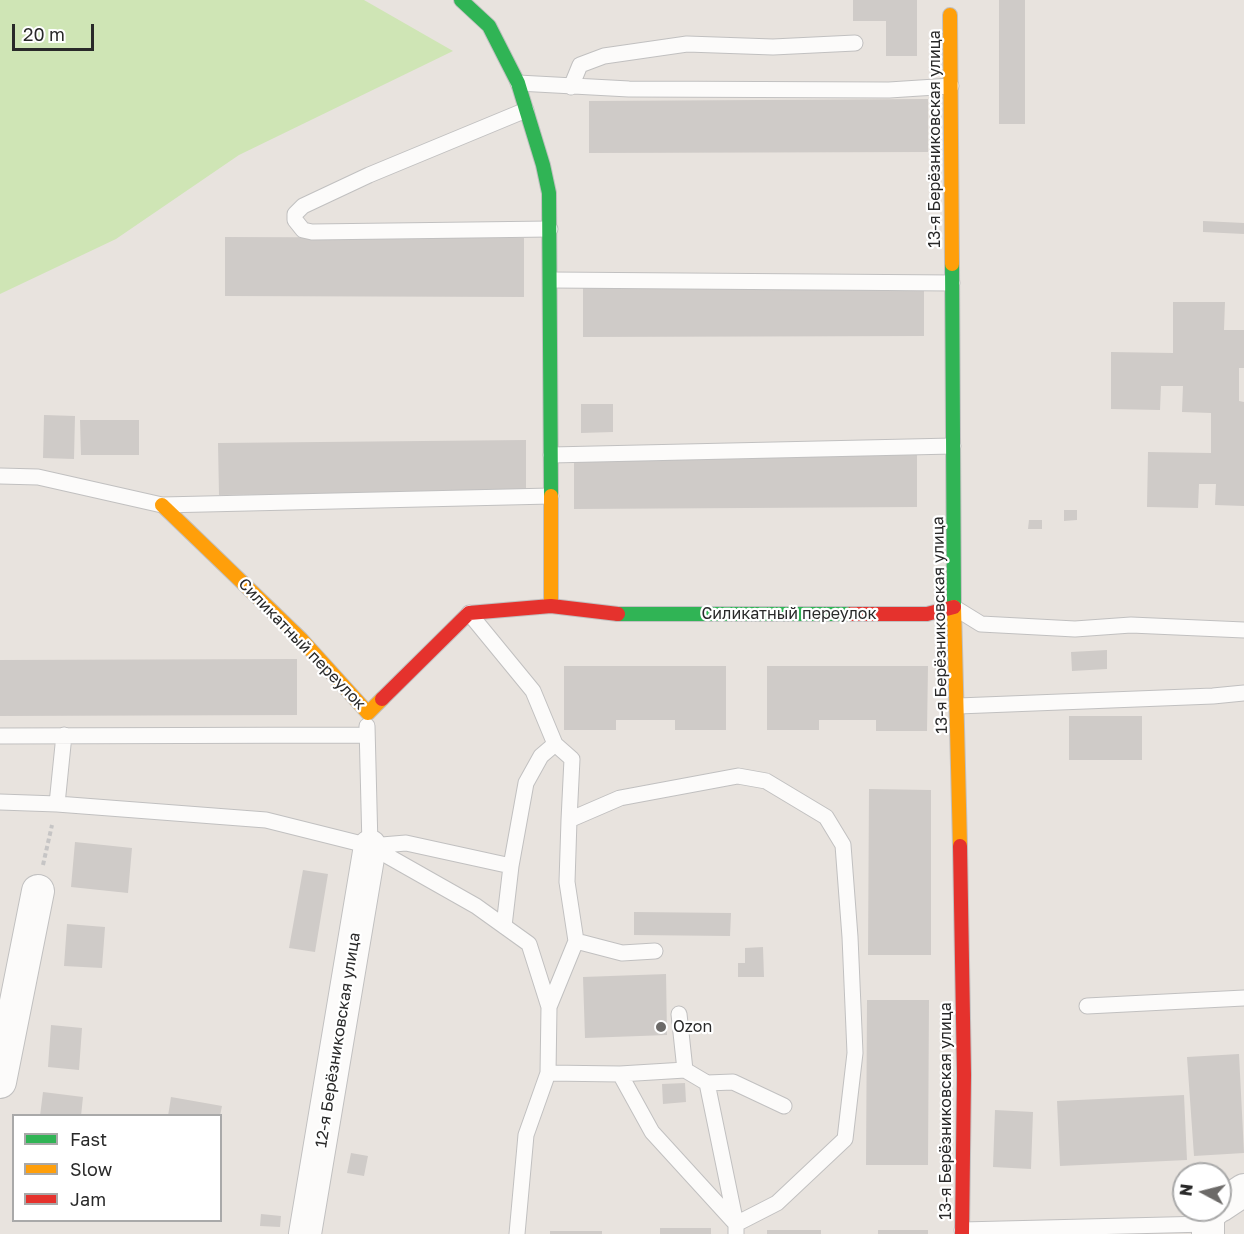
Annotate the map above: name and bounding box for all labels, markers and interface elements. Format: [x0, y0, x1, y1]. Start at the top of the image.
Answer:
scale bar [15, 12, 98, 50]
text: 20 m [23, 23, 65, 45]
street label: 13-я Берёзниковская улица [925, 30, 945, 248]
street label: 13-я Берёзниковская улица [929, 516, 951, 734]
street label: Силикатный переулок [234, 574, 370, 714]
street label: Силикатный переулок [701, 604, 877, 624]
street label: 12-я Берёзниковская улица [312, 931, 364, 1149]
street label: 13-я Берёзниковская улица [936, 1002, 956, 1220]
place label: Ozon [673, 1017, 712, 1037]
marker: Ozon [654, 1020, 668, 1034]
legend [12, 1114, 222, 1222]
text: Fast [70, 1128, 107, 1150]
text: Slow [70, 1158, 112, 1180]
north arrow [1172, 1162, 1232, 1222]
text: N [1175, 1183, 1197, 1197]
text: Jam [70, 1188, 106, 1210]

